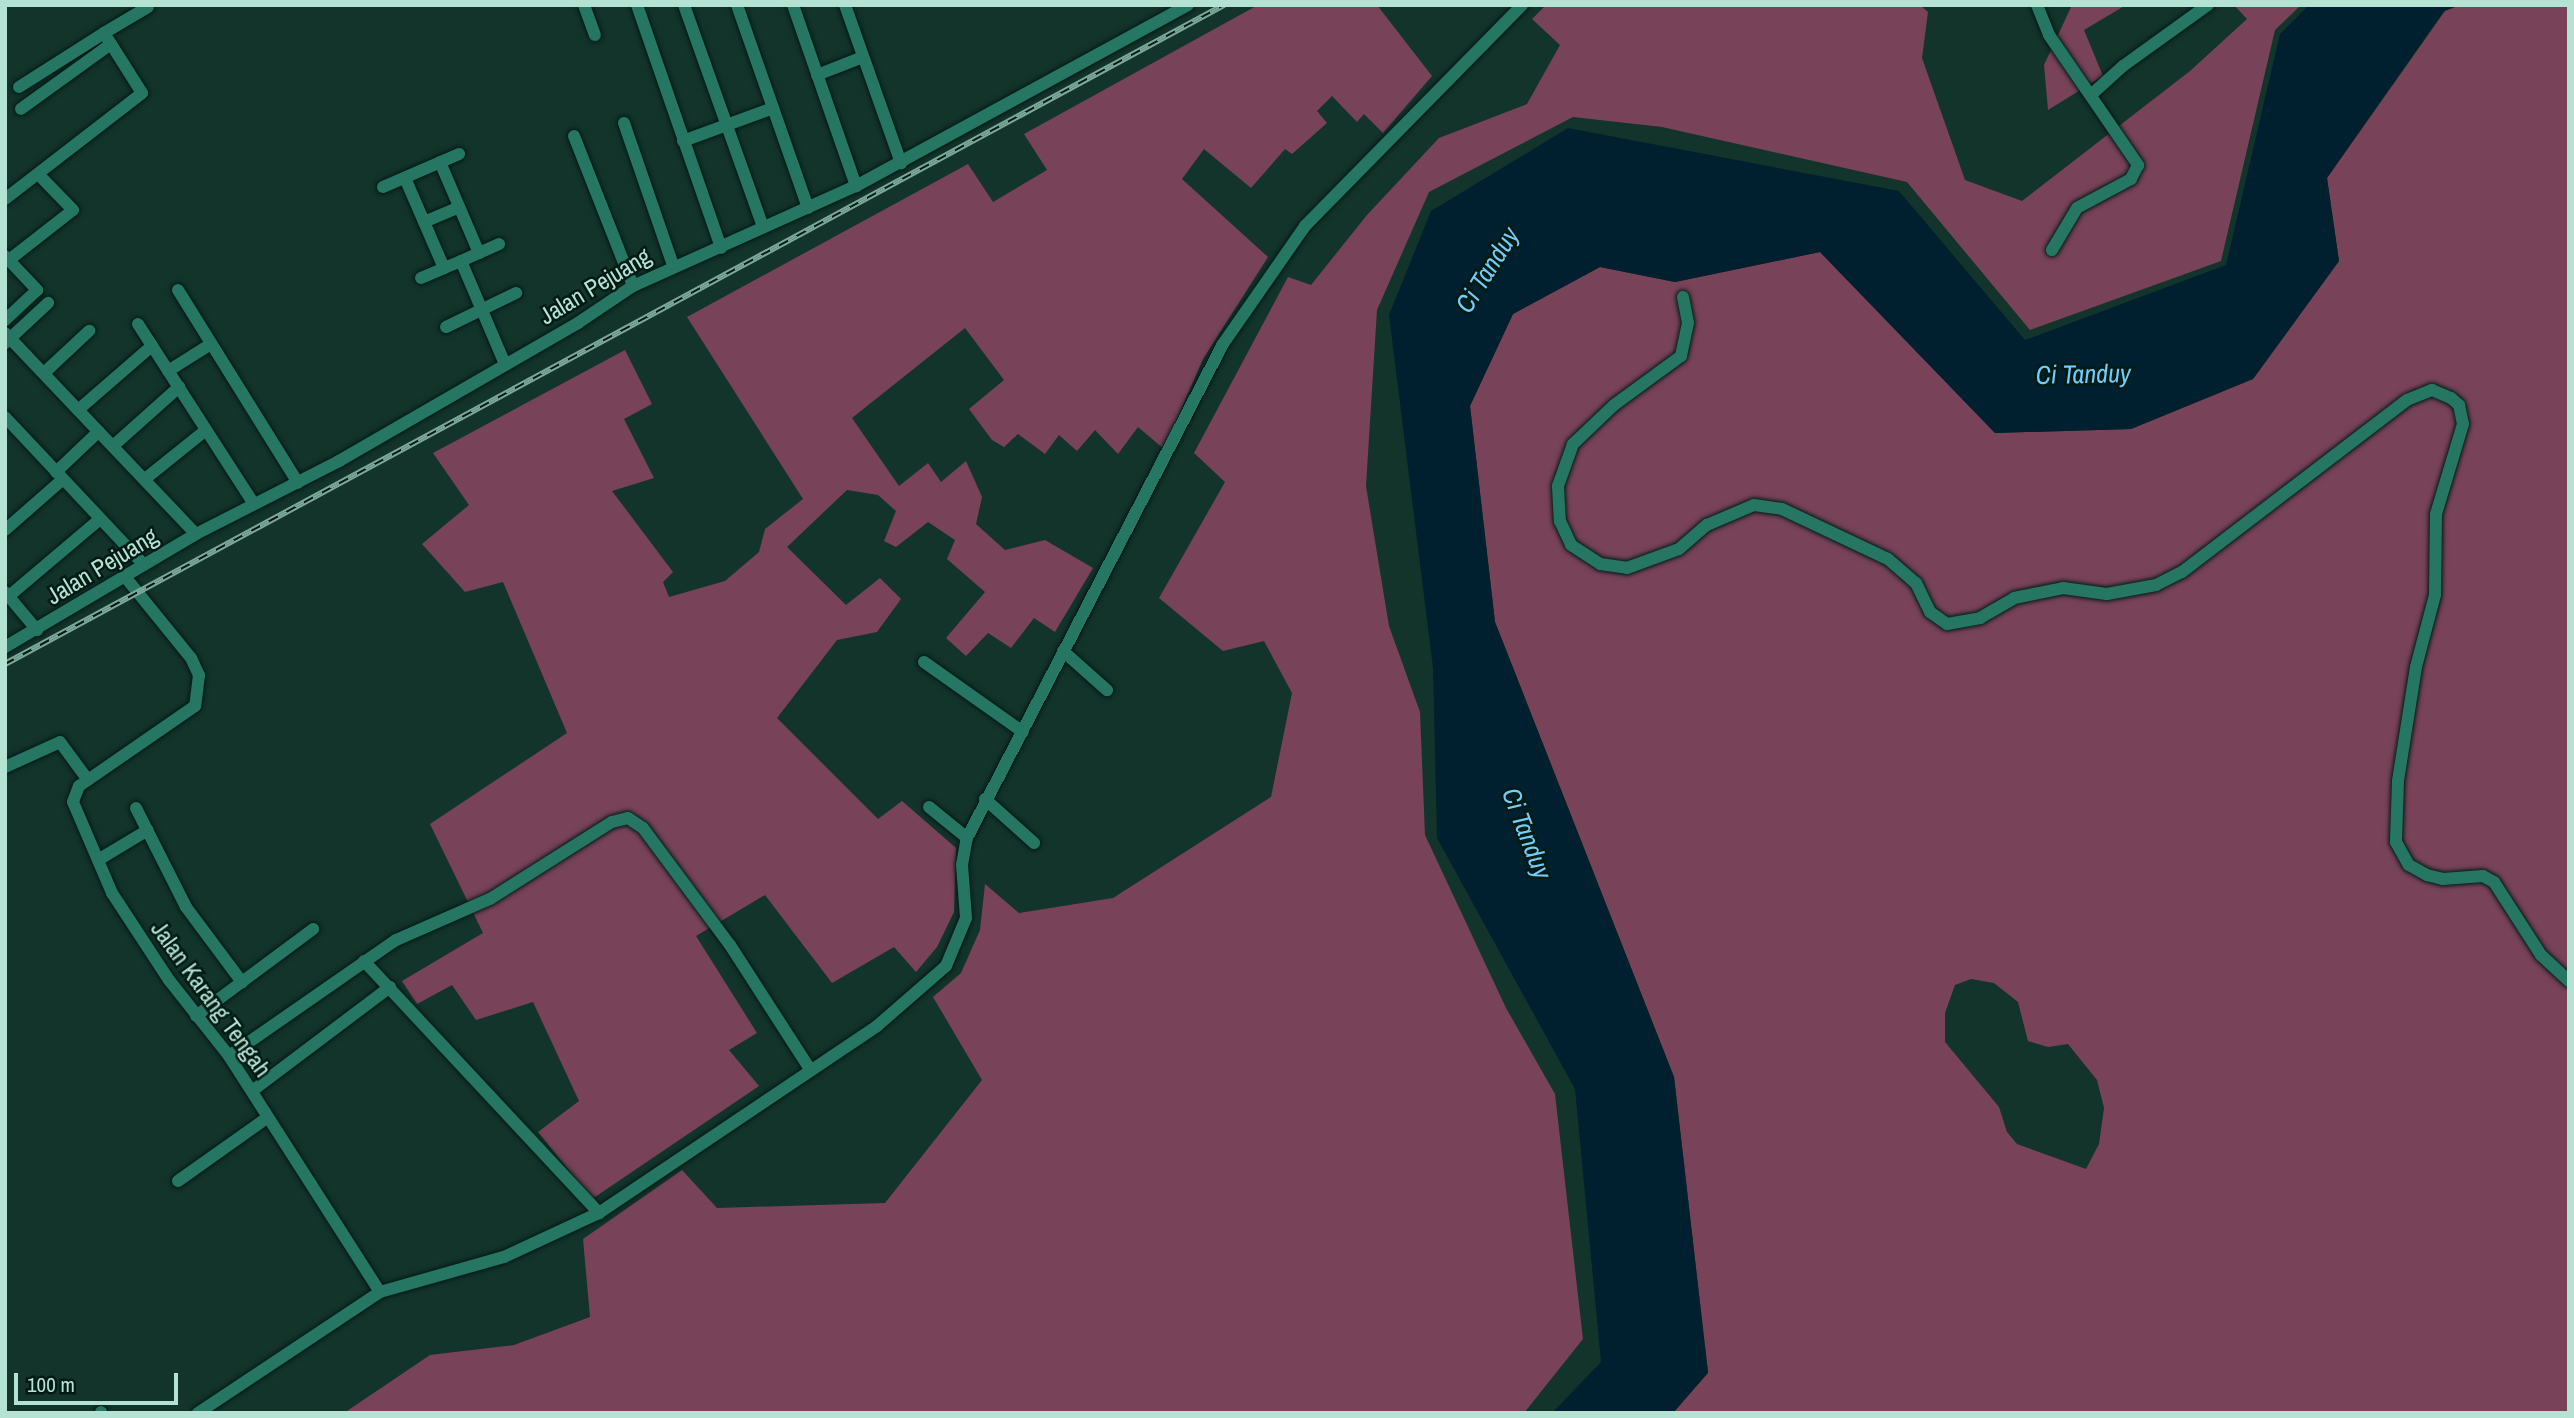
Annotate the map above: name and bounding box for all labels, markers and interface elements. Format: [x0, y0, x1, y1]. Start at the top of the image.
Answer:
water label: Ci Tanduy [1448, 221, 1526, 319]
street label: Jalan Pejuang [534, 242, 656, 330]
water label: Ci Tanduy [2035, 358, 2131, 390]
street label: Jalan Pejuang [41, 522, 163, 610]
water label: Ci Tanduy [1495, 783, 1559, 883]
street label: Jalan Karang Tengah [145, 915, 277, 1083]
scale bar [18, 1358, 182, 1402]
text: 100 m [27, 1370, 75, 1399]

